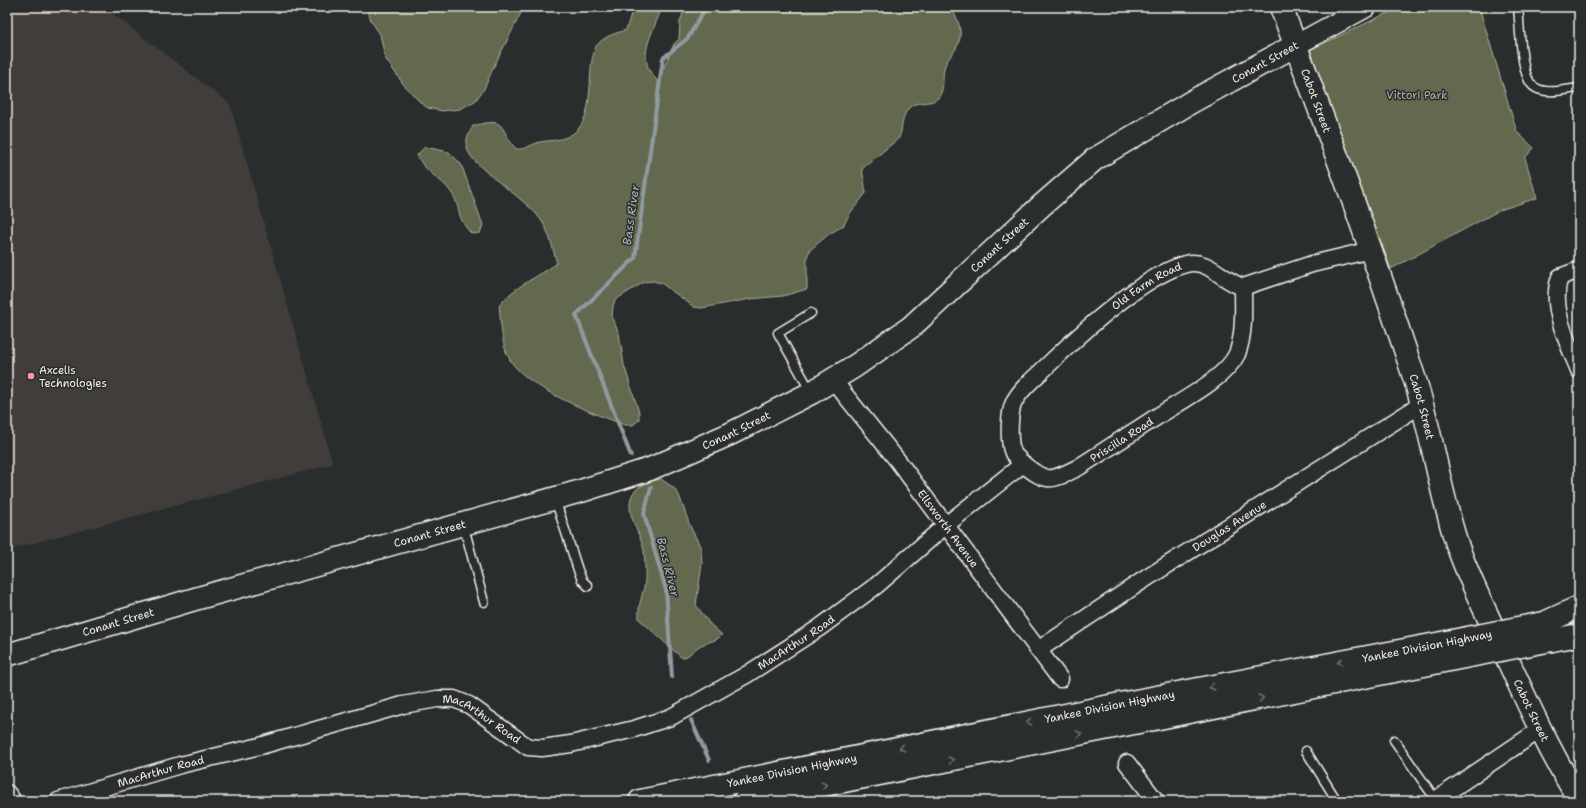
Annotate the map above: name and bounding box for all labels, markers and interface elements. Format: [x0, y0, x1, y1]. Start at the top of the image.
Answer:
street label: Conant Street [1229, 38, 1301, 87]
street label: Cabot Street [1297, 67, 1335, 135]
park label: Vittori Park [1386, 88, 1448, 103]
water label: Bass River [619, 183, 643, 246]
street label: Conant Street [967, 214, 1032, 276]
street label: Old Farm Road [1109, 259, 1184, 314]
place label: Axcelis Technologies [39, 363, 107, 391]
marker: Axcelis Technologies [26, 371, 36, 381]
street label: Cabot Street [1405, 372, 1438, 441]
street label: Conant Street [700, 408, 773, 453]
street label: Priscilla Road [1087, 414, 1156, 466]
street label: Ellsworth Avenue [914, 487, 982, 571]
street label: Douglas Avenue [1190, 497, 1269, 555]
street label: Conant Street [392, 517, 468, 551]
water label: Bass River [653, 535, 683, 599]
street label: Conant Street [81, 605, 156, 640]
street label: MacArthur Road [755, 612, 838, 674]
street label: Yankee Division Highway [1361, 627, 1493, 666]
one-way arrow [1337, 658, 1343, 666]
street label: Cabot Street [1510, 677, 1552, 744]
one-way arrow [1209, 682, 1215, 690]
street label: Yankee Division Highway [1043, 687, 1176, 727]
street label: MacArthur Road [443, 692, 523, 747]
one-way arrow [1258, 694, 1264, 702]
one-way arrow [1026, 718, 1032, 726]
one-way arrow [1075, 730, 1082, 739]
one-way arrow [899, 743, 905, 752]
street label: Yankee Division Highway [726, 750, 858, 791]
street label: MacArthur Road [116, 753, 206, 791]
one-way arrow [948, 756, 954, 764]
one-way arrow [820, 781, 827, 790]

